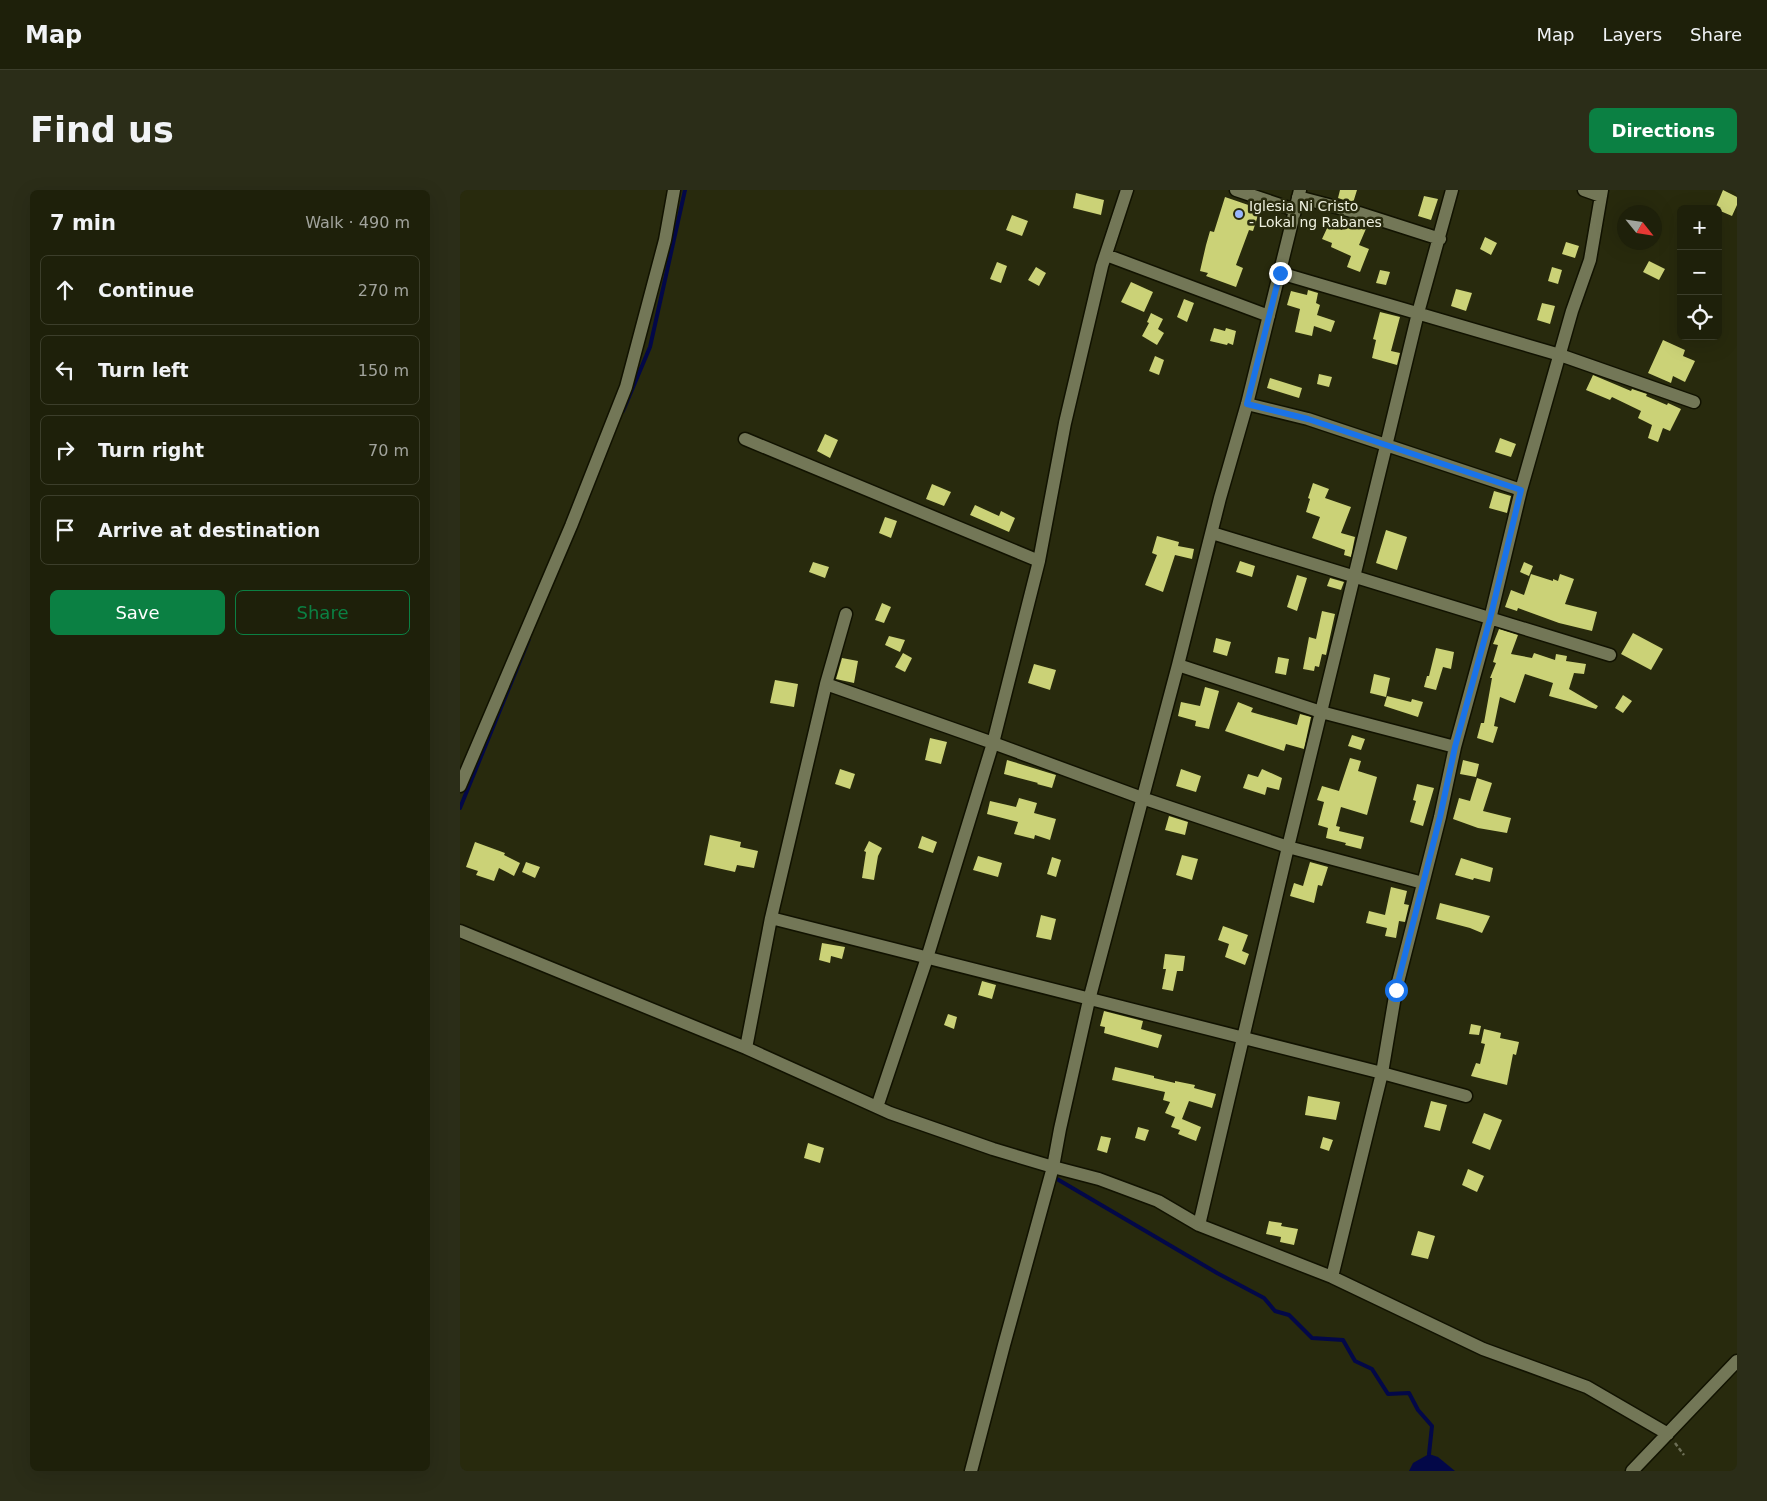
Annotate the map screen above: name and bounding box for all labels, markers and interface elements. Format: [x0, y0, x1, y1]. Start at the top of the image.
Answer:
text: Map [25, 21, 82, 49]
text: Map [1536, 24, 1574, 45]
text: Layers [1602, 24, 1662, 45]
text: Share [1690, 24, 1742, 45]
button: Directions [1589, 108, 1737, 153]
text: Find us [30, 110, 174, 150]
place label: Iglesia Ni Cristo - Lokal ng Rabanes [1249, 198, 1382, 230]
north arrow [1617, 205, 1662, 250]
map controls [1677, 205, 1722, 340]
button: + [1677, 205, 1722, 250]
marker: Iglesia Ni Cristo - Lokal ng Rabanes [1233, 208, 1245, 220]
text: 7 min [50, 211, 116, 235]
text: Walk · 490 m [305, 213, 410, 232]
button: − [1677, 250, 1722, 295]
route end [1269, 262, 1292, 285]
icon: ahead [51, 276, 79, 304]
text: Continue [98, 279, 194, 301]
text: 270 m [358, 281, 409, 300]
button: locate [1677, 295, 1722, 340]
icon: left [51, 356, 79, 384]
text: Turn left [98, 359, 189, 381]
text: 150 m [358, 361, 409, 380]
icon: right [51, 436, 79, 464]
text: Turn right [98, 439, 204, 461]
text: 70 m [368, 441, 409, 460]
icon: arrive [51, 516, 79, 544]
text: Arrive at destination [98, 519, 320, 541]
button: Save [50, 590, 225, 635]
button: Share [235, 590, 410, 635]
route start [1385, 979, 1408, 1002]

